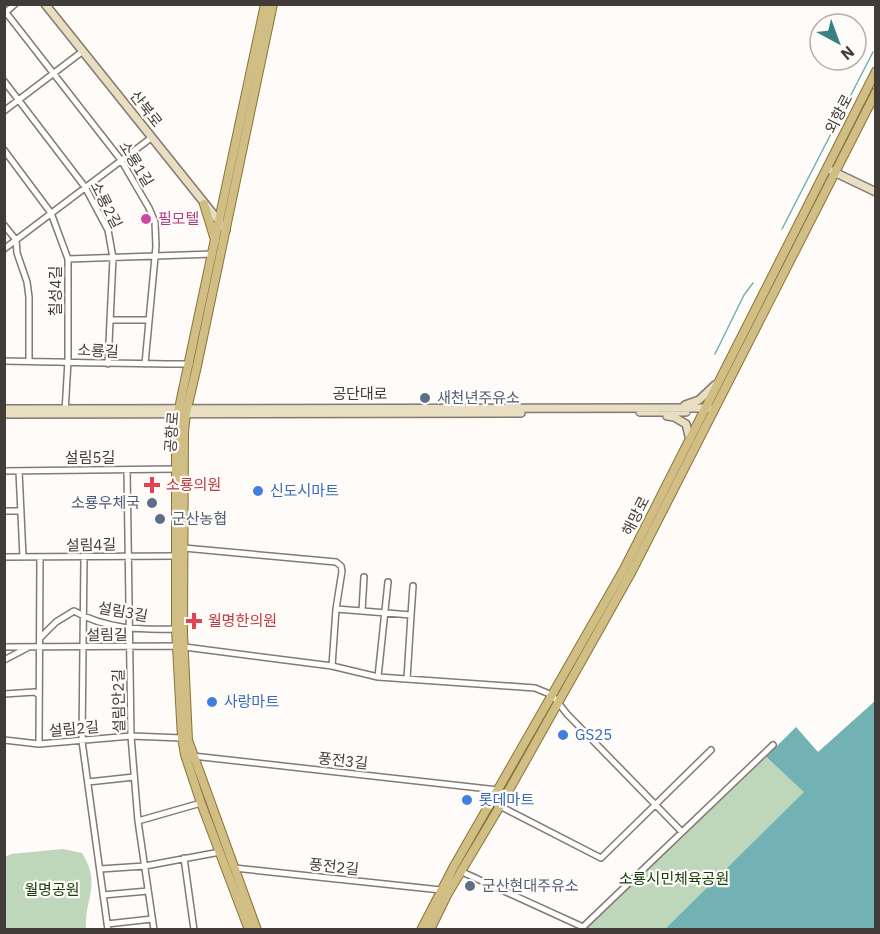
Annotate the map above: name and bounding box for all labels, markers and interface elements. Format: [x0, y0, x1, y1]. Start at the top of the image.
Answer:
north arrow [808, 12, 868, 72]
text: N [837, 42, 859, 65]
street label: 산북로 [126, 87, 167, 131]
street label: 외항로 [821, 91, 856, 137]
street label: 소룡1길 [115, 137, 158, 190]
street label: 소룡2길 [87, 178, 126, 232]
place label: 필모텔 [158, 209, 199, 228]
marker: 필모텔 [139, 212, 153, 226]
street label: 칠성4길 [46, 266, 65, 316]
street label: 소룡길 [77, 340, 119, 361]
street label: 공단대로 [332, 384, 388, 403]
place label: 새천년주유소 [437, 388, 520, 407]
marker: 새천년주유소 [418, 391, 432, 405]
street label: 공항로 [161, 411, 182, 453]
street label: 설림5길 [65, 448, 115, 467]
place label: 소룡의원 [166, 475, 221, 494]
marker: 소룡의원 [143, 476, 161, 494]
place label: 신도시마트 [270, 481, 339, 500]
marker: 신도시마트 [251, 484, 265, 498]
place label: 소룡우체국 [71, 493, 140, 512]
street label: 해망로 [618, 493, 653, 539]
marker: 소룡우체국 [145, 496, 159, 510]
place label: 군산농협 [172, 509, 227, 528]
marker: 군산농협 [153, 512, 167, 526]
street label: 설림4길 [66, 535, 116, 554]
street label: 설림3길 [97, 598, 150, 625]
place label: 월명한의원 [208, 611, 277, 630]
marker: 월명한의원 [185, 612, 203, 630]
street label: 설림길 [86, 625, 128, 644]
street label: 설림안2길 [108, 669, 129, 733]
place label: 사랑마트 [224, 692, 279, 711]
marker: 사랑마트 [205, 695, 219, 709]
street label: 설림2길 [48, 717, 100, 740]
place label: GS25 [575, 725, 612, 744]
marker: GS25 [556, 728, 570, 742]
street label: 풍전3길 [317, 748, 369, 773]
place label: 롯데마트 [479, 790, 534, 809]
marker: 롯데마트 [460, 793, 474, 807]
street label: 풍전2길 [308, 854, 360, 879]
park label: 소룡시민체육공원 [619, 869, 729, 888]
place label: 군산현대주유소 [482, 876, 579, 895]
marker: 군산현대주유소 [463, 879, 477, 893]
park label: 월명공원 [24, 880, 80, 899]

